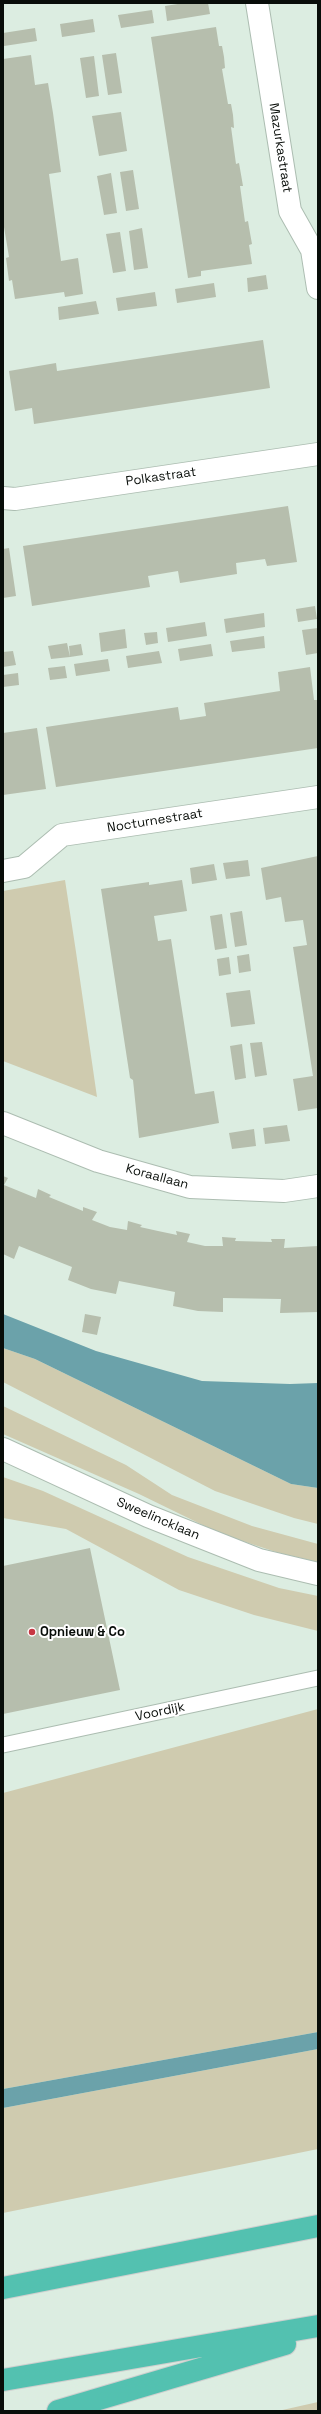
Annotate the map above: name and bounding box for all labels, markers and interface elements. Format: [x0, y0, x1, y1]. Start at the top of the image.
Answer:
street label: Mazurkastraat [265, 102, 295, 194]
street label: Polkastraat [125, 464, 197, 490]
street label: Nocturnestraat [106, 806, 204, 836]
street label: Koraallaan [124, 1161, 190, 1193]
street label: Sweelincklaan [114, 1494, 202, 1544]
place label: Opnieuw & Co [40, 1624, 125, 1640]
marker: Opnieuw & Co [27, 1627, 37, 1637]
street label: Voordijk [134, 1699, 186, 1725]

